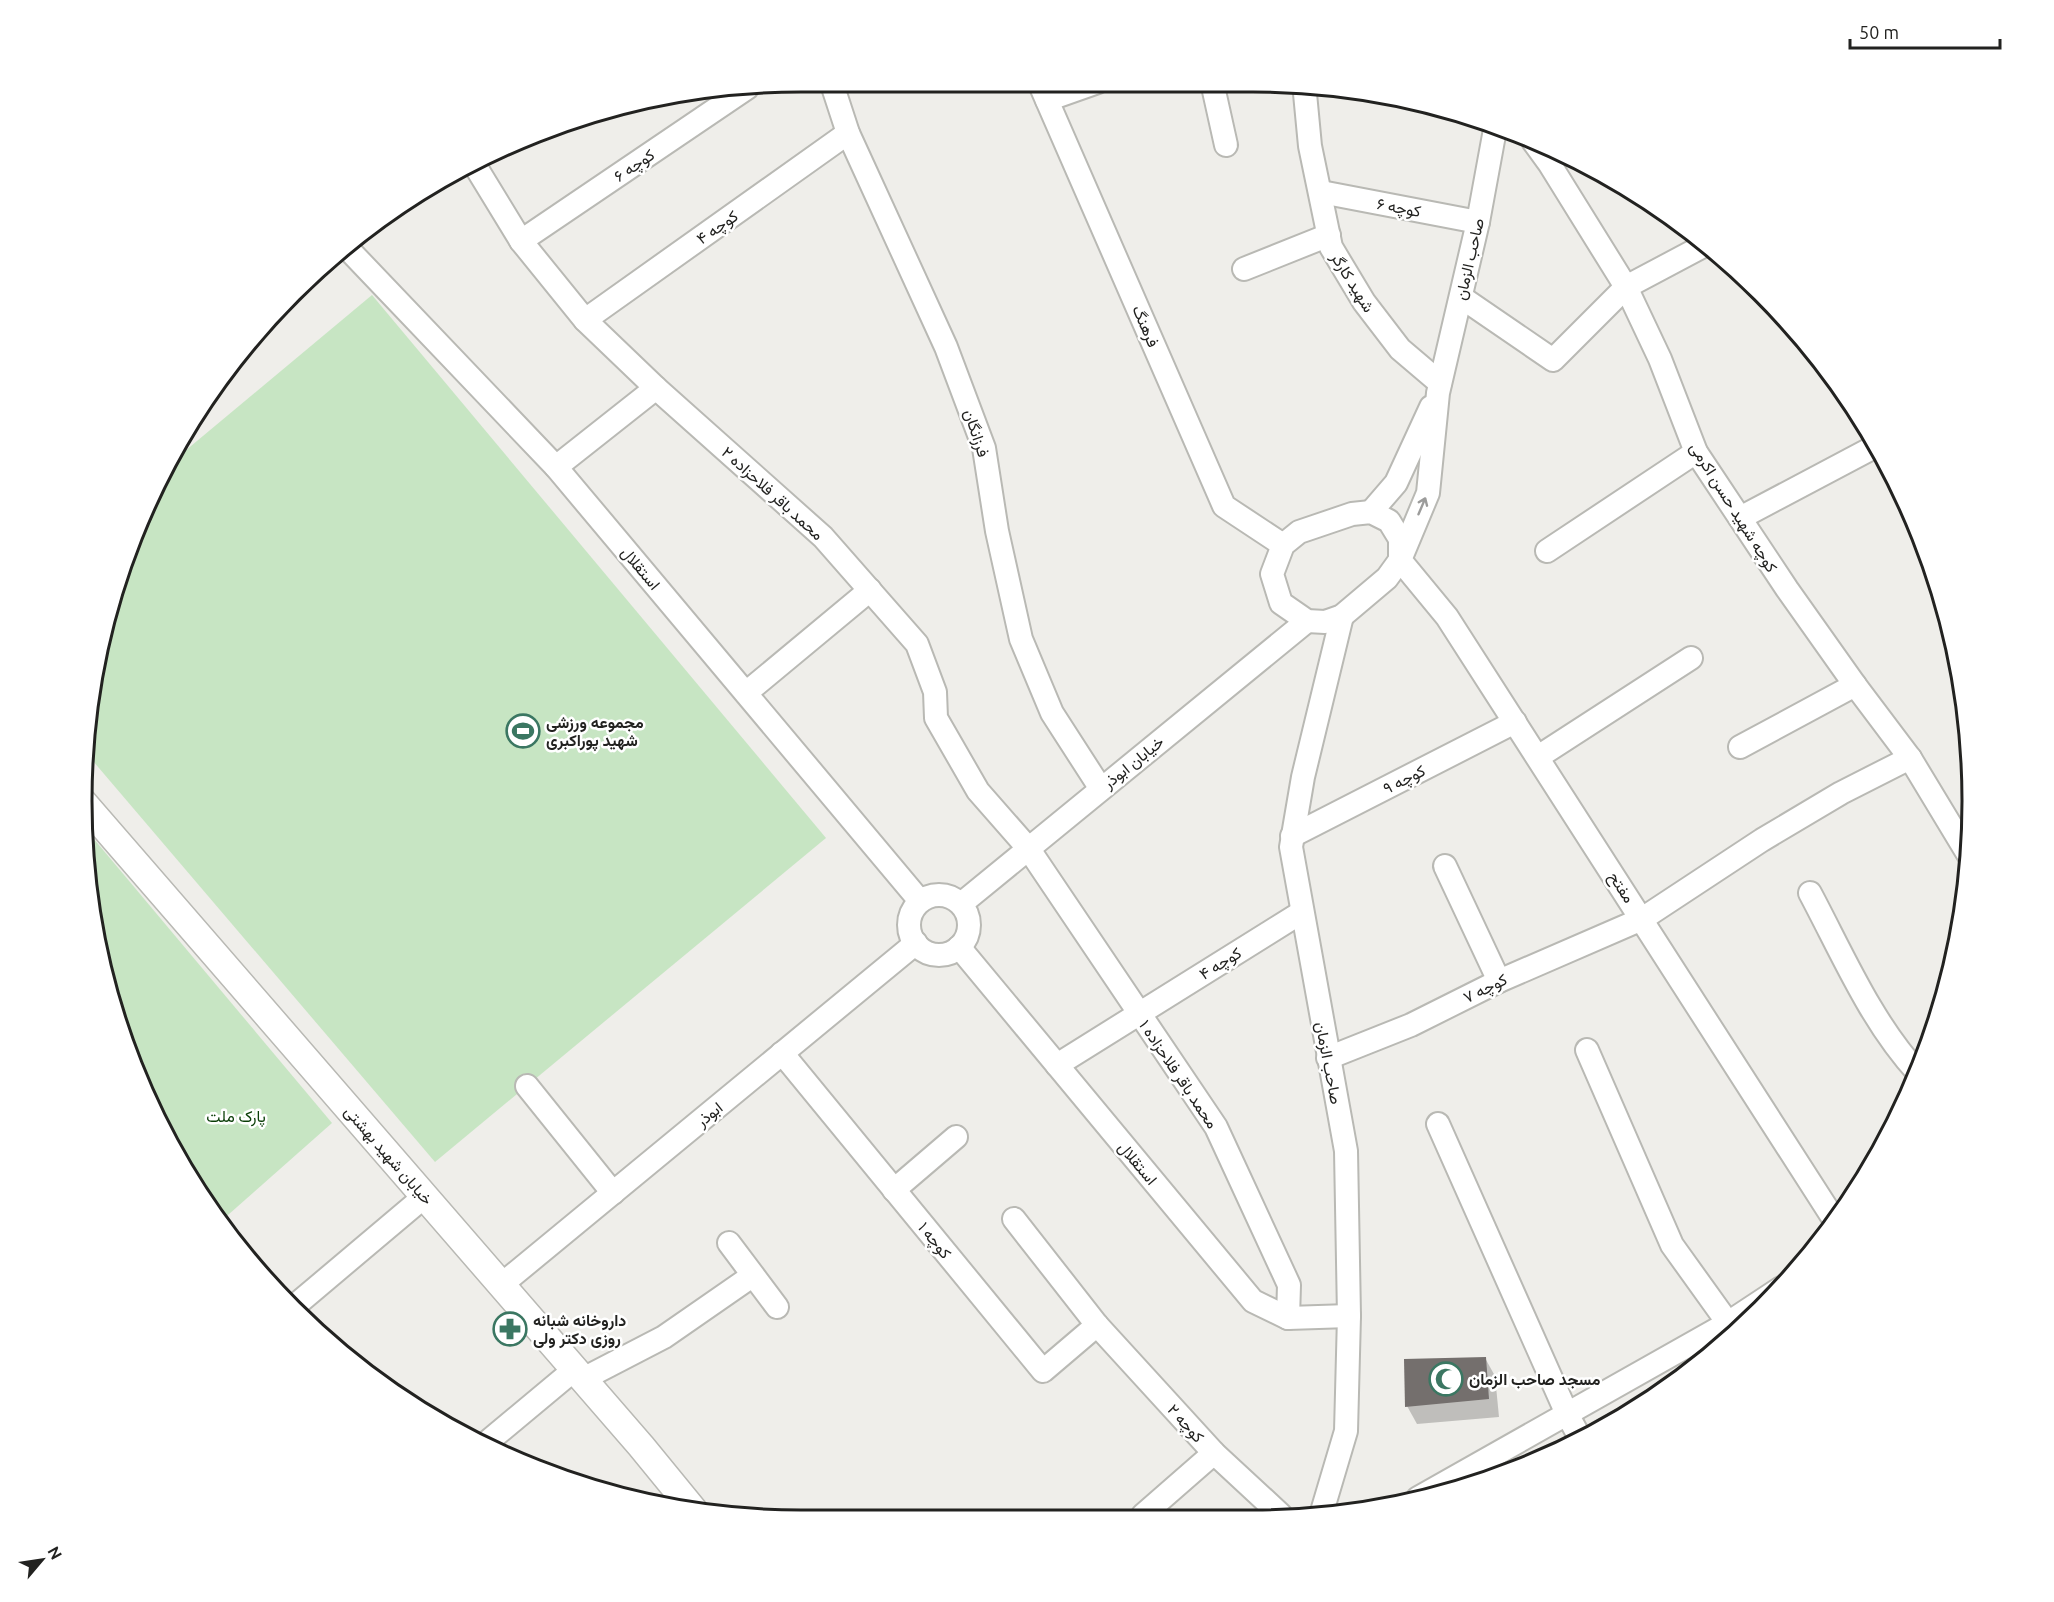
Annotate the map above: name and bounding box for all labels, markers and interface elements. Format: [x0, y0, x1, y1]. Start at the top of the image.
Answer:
scale bar [1850, 12, 2000, 50]
text: 50 m [1859, 22, 1899, 42]
street label: کوچه ۶ [610, 145, 659, 187]
street label: کوچه ۶ [1375, 194, 1423, 223]
street label: کوچه ۴ [693, 206, 743, 250]
street label: صاحب الزمان [1451, 216, 1489, 302]
street label: شهید کارگر [1325, 248, 1378, 316]
street label: فرهنگ [1127, 302, 1163, 350]
street label: فرزانگان [959, 407, 993, 460]
street label: کوچه شهید حسن اکرمی [1684, 439, 1781, 577]
street label: محمد باقر فلاحزاده ۲ [717, 443, 828, 545]
one-way arrow [1417, 498, 1429, 516]
street label: استقلال [617, 543, 664, 594]
sports icon: مجموعه ورزشی شهید پوراکبری [505, 713, 541, 749]
place label: مجموعه ورزشی شهید پوراکبری [546, 713, 644, 752]
street label: خیابان ابوذر [1098, 732, 1168, 794]
street label: کوچه ۹ [1380, 761, 1429, 800]
street label: مفتح [1603, 868, 1639, 907]
street label: کوچه ۴ [1196, 943, 1246, 985]
street label: کوچه ۷ [1460, 970, 1511, 1009]
street label: محمد باقر فلاحزاده ۱ [1134, 1016, 1222, 1133]
street label: صاحب الزمان [1310, 1020, 1346, 1106]
street label: ابوذر [691, 1098, 727, 1132]
street label: خیابان شهید بهشتی [340, 1102, 437, 1210]
park label: پارک ملت [206, 1107, 266, 1128]
street label: استقلال [1114, 1138, 1161, 1189]
street label: کوچه ۱ [913, 1218, 955, 1264]
pharmacy icon: داروخانه شبانه روزی دکتر ولی [492, 1311, 528, 1347]
place label: داروخانه شبانه روزی دکتر ولی [533, 1311, 626, 1349]
mosque icon: مسجد صاحب الزمان [1428, 1361, 1464, 1397]
place label: مسجد صاحب الزمان [1469, 1370, 1601, 1390]
street label: کوچه ۲ [1162, 1400, 1208, 1448]
north arrow [12, 1530, 72, 1590]
text: N [44, 1543, 66, 1562]

